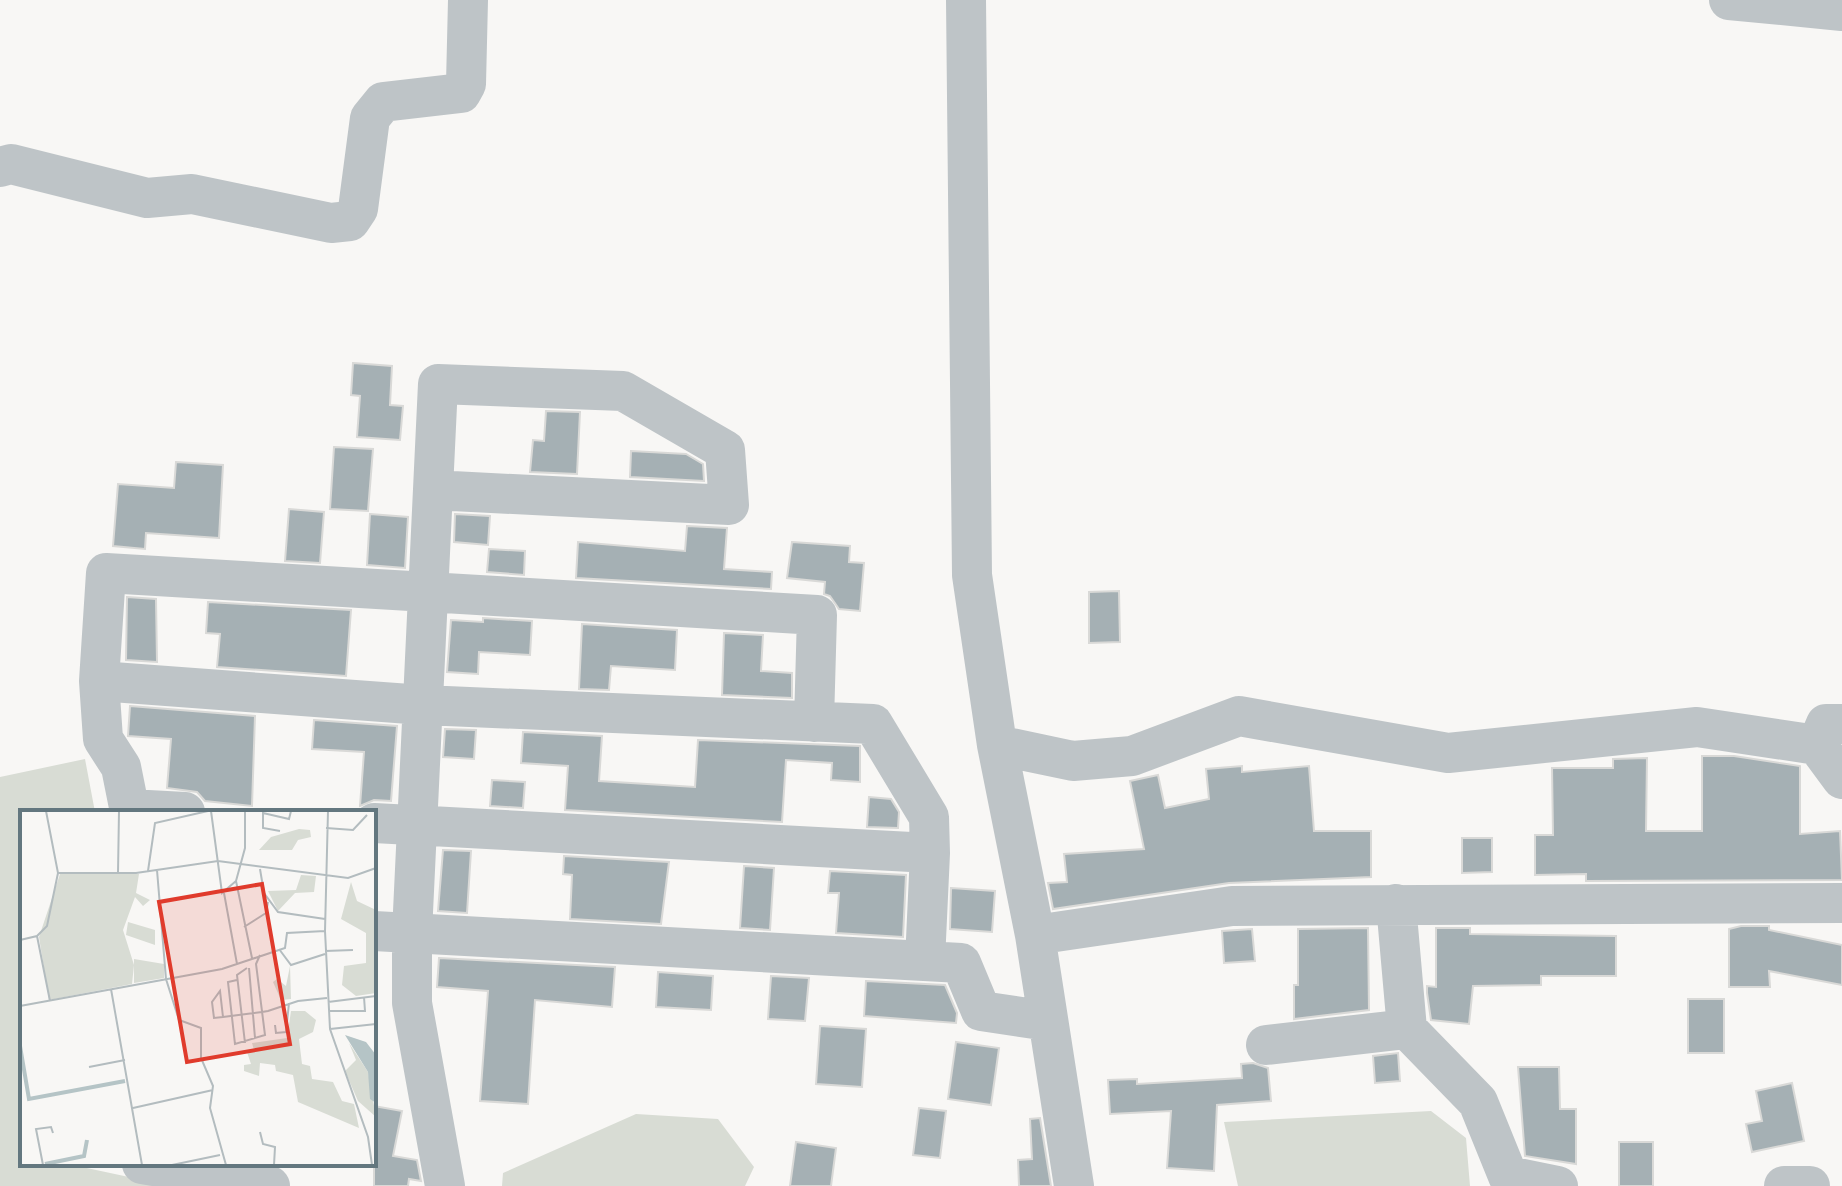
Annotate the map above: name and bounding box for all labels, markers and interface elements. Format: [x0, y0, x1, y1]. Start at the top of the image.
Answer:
inset map [20, 810, 376, 1166]

